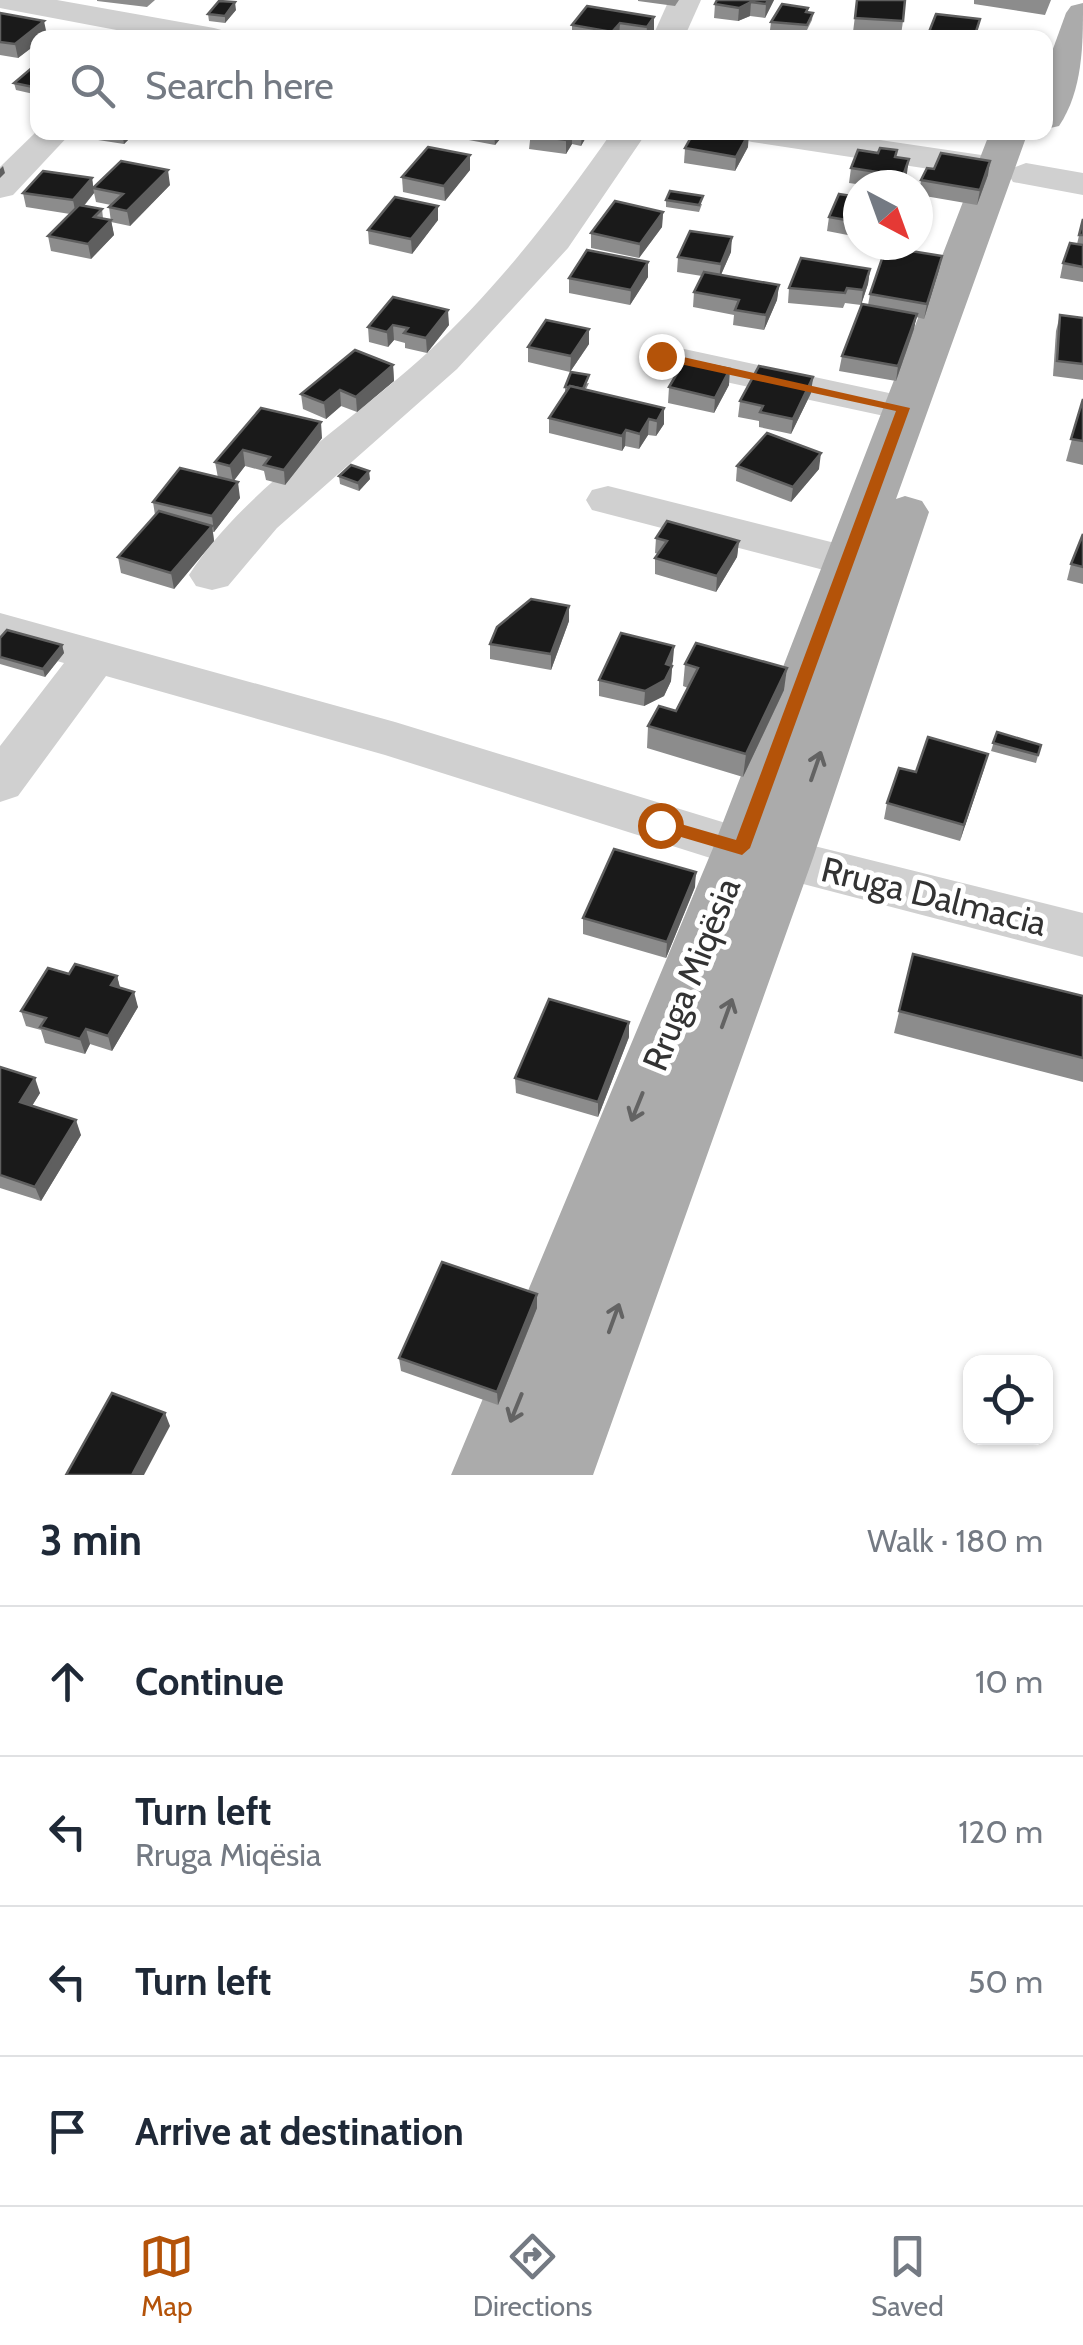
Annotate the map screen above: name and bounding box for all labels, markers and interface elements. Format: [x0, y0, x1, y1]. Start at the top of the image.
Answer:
search box [30, 30, 1053, 140]
icon: search [65, 58, 120, 113]
text: Search here [145, 62, 334, 109]
north arrow [843, 170, 933, 260]
route end [639, 334, 685, 380]
one-way arrow [809, 750, 827, 782]
route start [638, 803, 684, 849]
street label: Rruga Dalmacia [817, 847, 1051, 945]
street label: Rruga Miqësia [633, 871, 749, 1077]
one-way arrow [719, 999, 737, 1030]
one-way arrow [627, 1091, 645, 1121]
one-way arrow [606, 1303, 624, 1334]
map controls [963, 1355, 1053, 1445]
button: locate [963, 1355, 1053, 1445]
one-way arrow [505, 1392, 523, 1423]
text: 3 min [40, 1514, 142, 1566]
text: Walk · 180 m [867, 1521, 1043, 1560]
icon: ahead [40, 1654, 95, 1709]
text: Continue [135, 1658, 284, 1705]
text: 10 m [975, 1662, 1043, 1701]
text: Turn left [135, 1788, 271, 1835]
icon: left [40, 1804, 95, 1859]
text: 120 m [958, 1812, 1043, 1851]
text: Rruga Miqësia [135, 1835, 321, 1874]
icon: left [40, 1954, 95, 2009]
text: Turn left [135, 1958, 271, 2005]
text: 50 m [968, 1962, 1043, 2001]
icon: arrive [40, 2104, 95, 2159]
text: Arrive at destination [135, 2108, 464, 2155]
tab: Map [139, 2229, 194, 2323]
tab: Directions [473, 2229, 592, 2323]
tab: Saved [871, 2229, 944, 2323]

